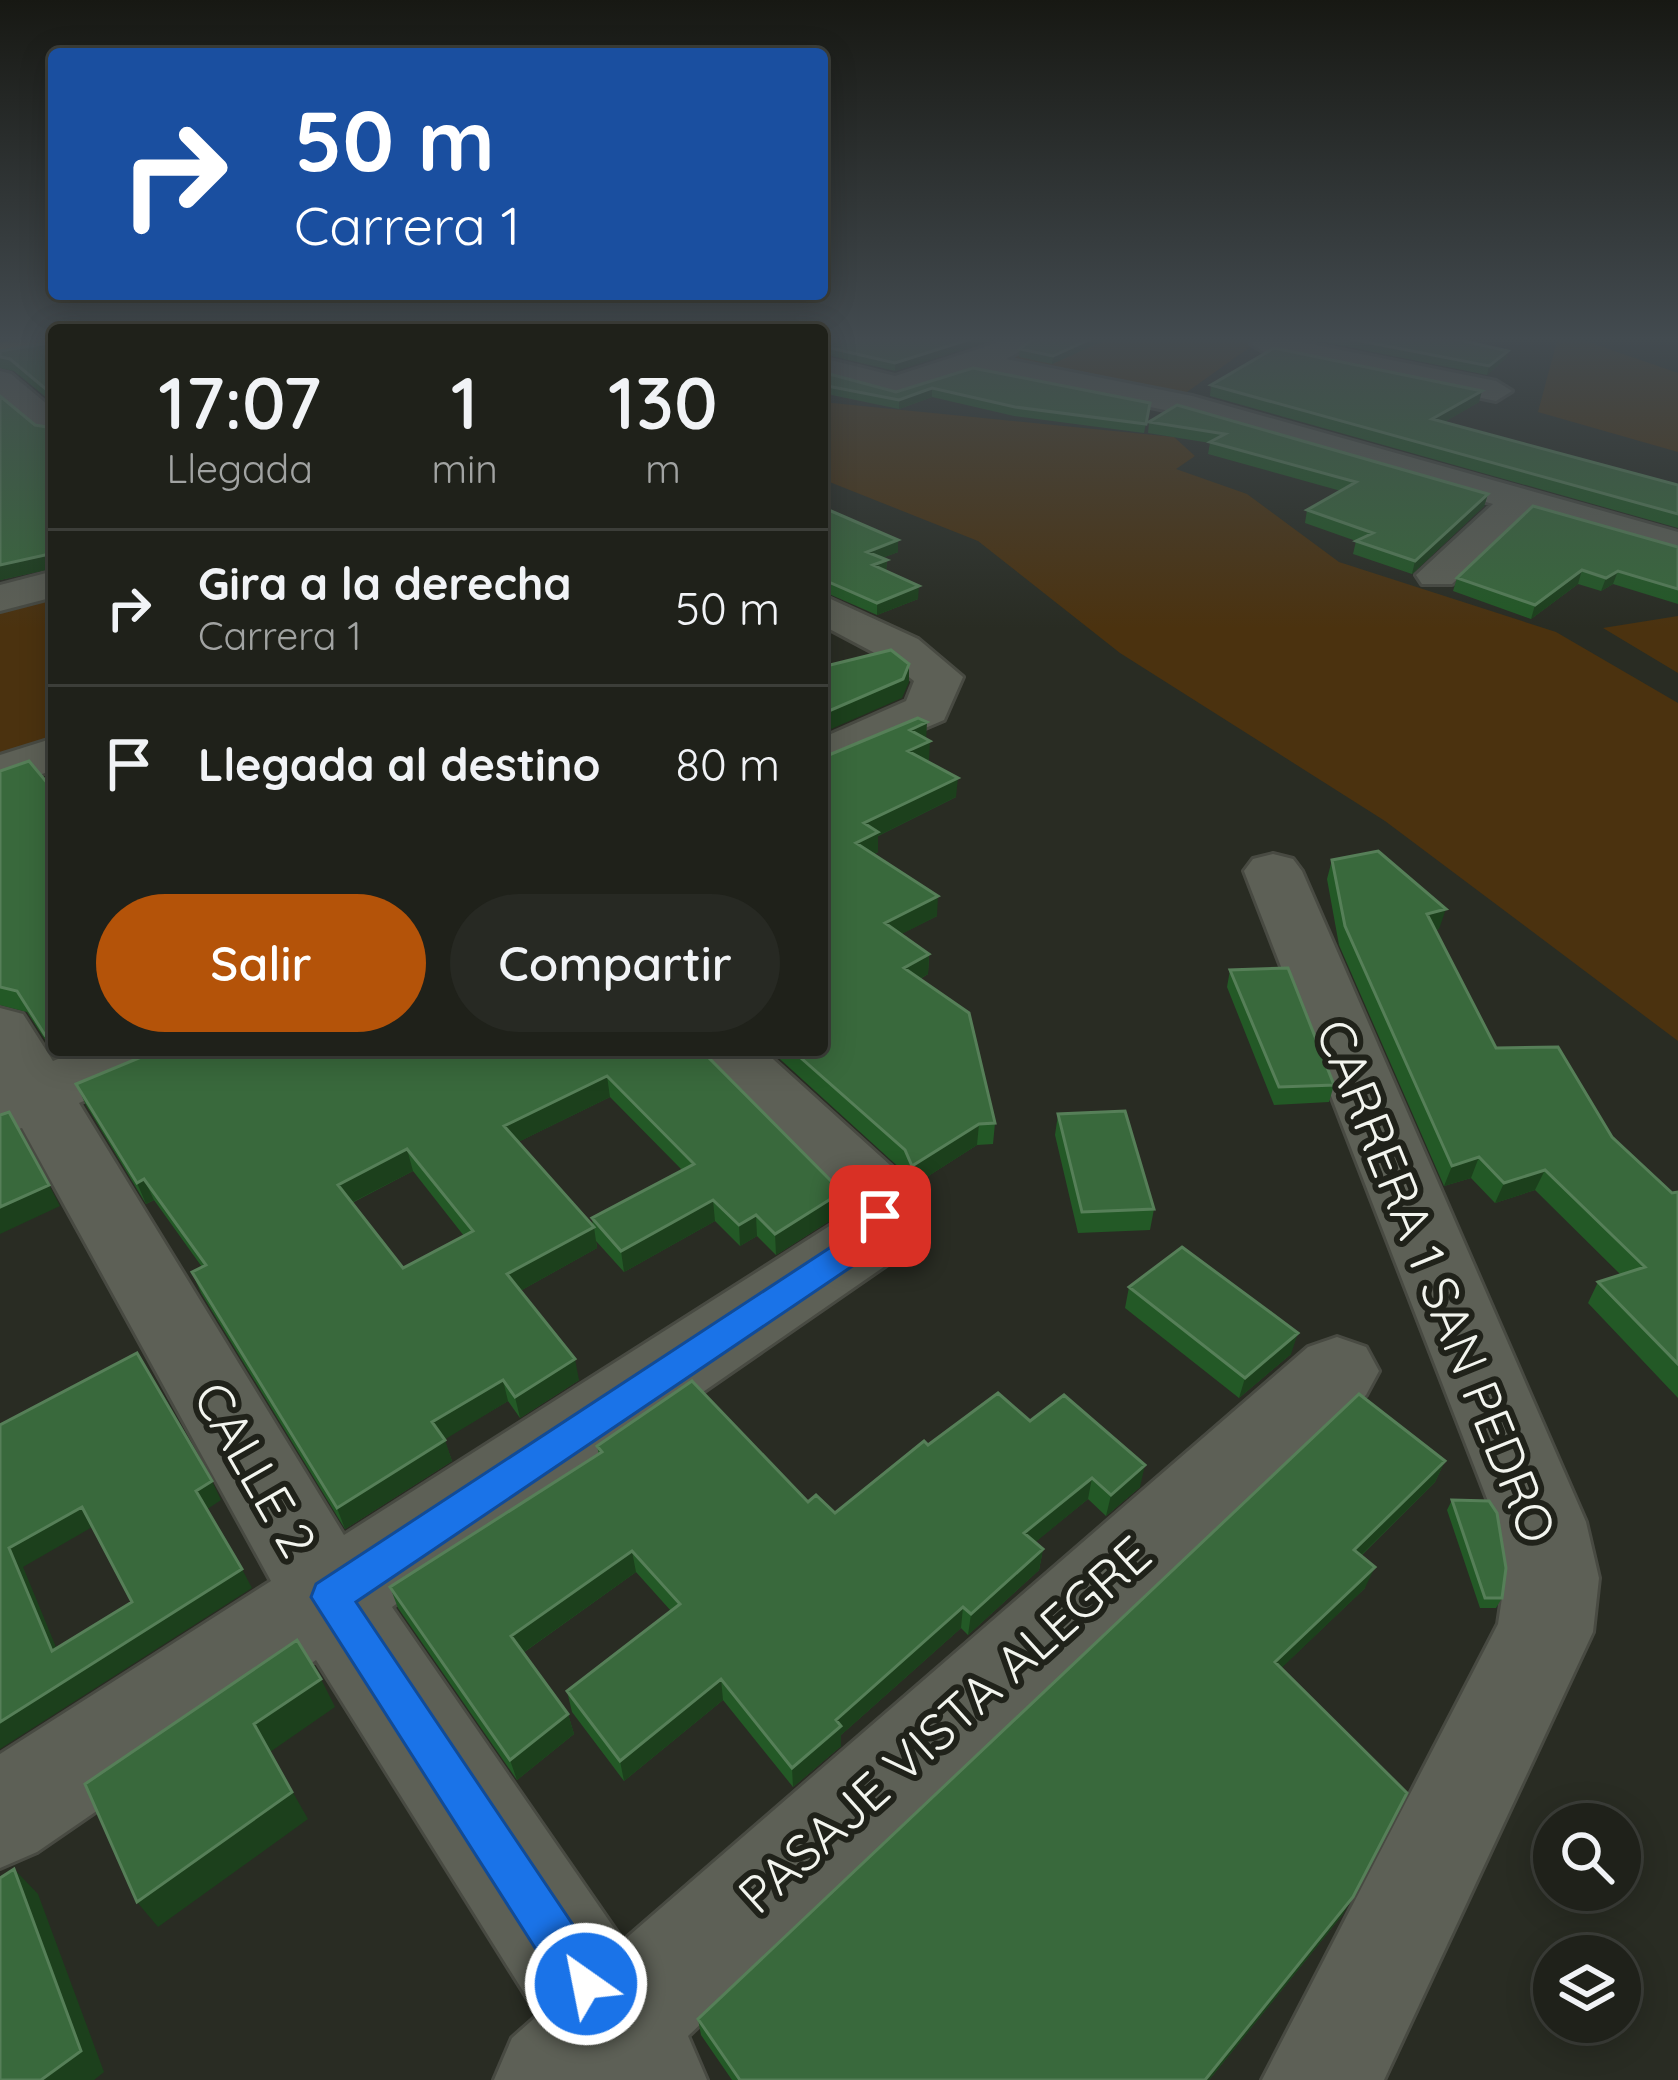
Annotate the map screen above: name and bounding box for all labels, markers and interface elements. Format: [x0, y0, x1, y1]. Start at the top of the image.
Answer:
text: 50 m [294, 87, 495, 192]
icon: right [96, 96, 252, 252]
text: Carrera 1 [294, 191, 520, 259]
text: 17:07 [158, 357, 321, 447]
text: 1 [451, 357, 478, 447]
text: 130 [608, 357, 718, 447]
text: Llegada [167, 444, 313, 493]
text: min [431, 444, 498, 493]
text: m [645, 444, 681, 493]
text: Gira a la derecha [198, 555, 572, 611]
icon: right [96, 575, 162, 641]
text: 50 m [675, 580, 780, 636]
text: Carrera 1 [198, 611, 362, 660]
icon: arrive [96, 731, 162, 797]
text: Llegada al destino [198, 736, 601, 792]
text: 80 m [676, 736, 780, 792]
button: Salir [96, 894, 426, 1032]
button: Compartir [450, 894, 780, 1032]
street label: CARRERA 1 SAN PEDRO [1303, 1010, 1571, 1552]
pin [829, 1165, 931, 1267]
icon: arrive [847, 1183, 913, 1249]
street label: CALLE 2 [180, 1370, 332, 1568]
street label: PASAJE VISTA ALEGRE [724, 1522, 1164, 1926]
map controls [1533, 1803, 1641, 2043]
button: search [1533, 1803, 1641, 1911]
position arrow [523, 1921, 649, 2047]
button: layers [1533, 1935, 1641, 2043]

